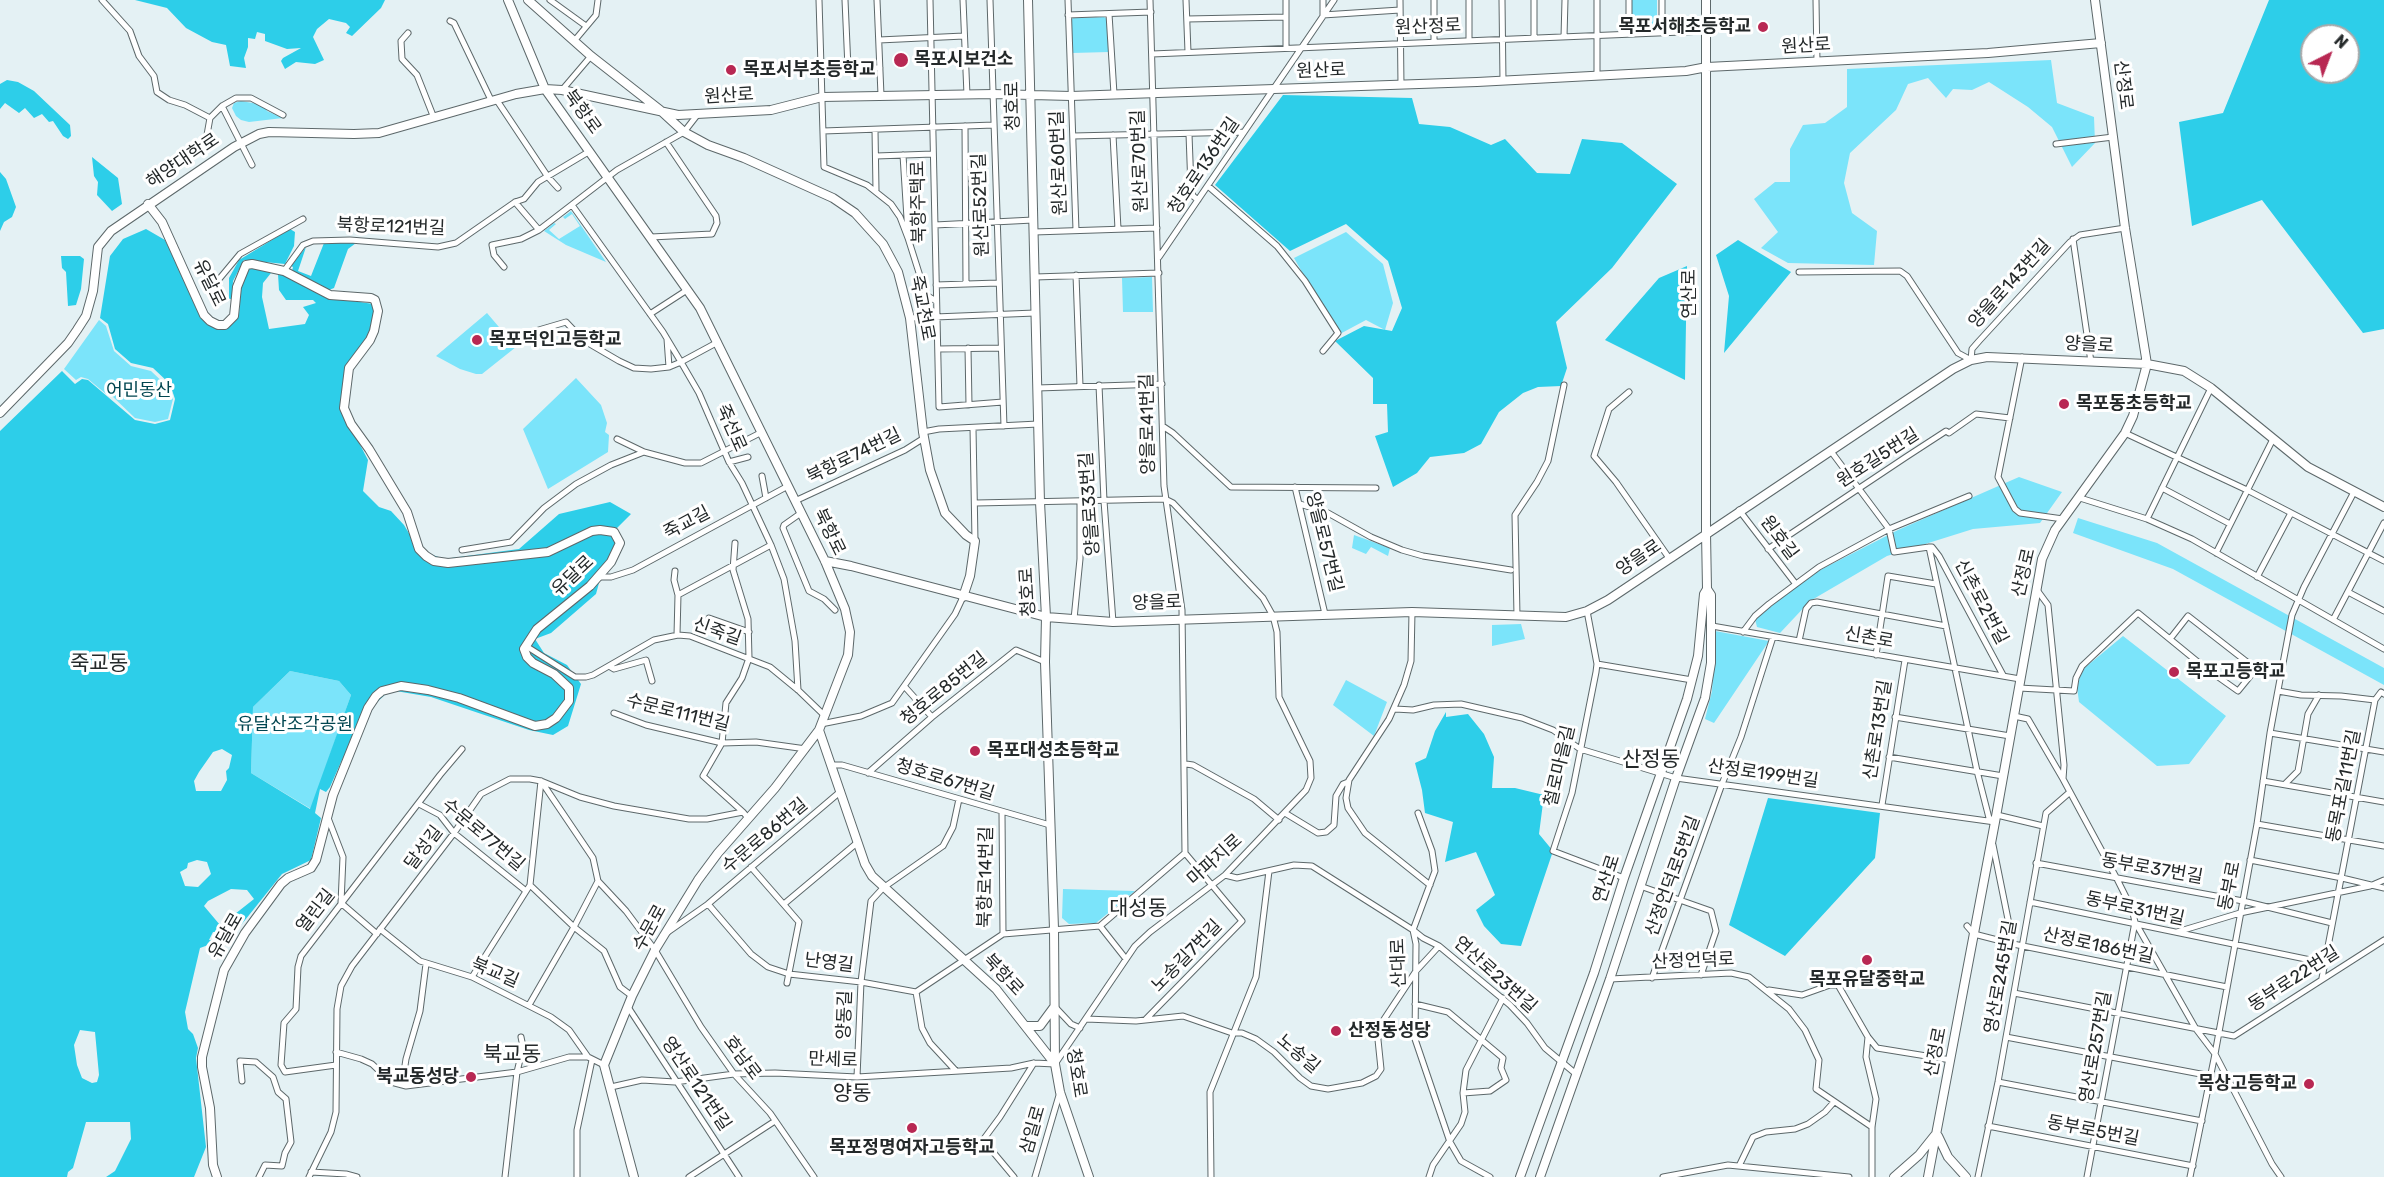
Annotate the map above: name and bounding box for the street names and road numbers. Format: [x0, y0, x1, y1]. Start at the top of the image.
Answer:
street label: 원산정로 [1395, 15, 1461, 39]
street label: 원산로 [1781, 34, 1831, 58]
street label: 원산로 [1296, 59, 1346, 83]
street label: 산정로 [2109, 59, 2137, 111]
street label: 청호로 [1002, 81, 1024, 131]
street label: 원산로 [704, 84, 754, 108]
street label: 북항로 [559, 86, 605, 138]
street label: 원산로70번길 [1127, 109, 1153, 213]
street label: 원산로60번길 [1046, 110, 1072, 216]
street label: 청호로136번길 [1164, 113, 1244, 219]
street label: 해양대학로 [143, 129, 223, 193]
street label: 원산로52번길 [968, 153, 994, 257]
street label: 북항주택로 [907, 160, 931, 244]
street label: 북항로121번길 [336, 214, 446, 240]
street label: 양을로143번길 [1964, 235, 2056, 333]
street label: 유달로 [188, 256, 230, 310]
street label: 연산로 [1679, 269, 1701, 319]
street label: 죽교천로 [905, 273, 939, 343]
street label: 양을로 [2064, 333, 2114, 357]
street label: 양을로41번길 [1136, 373, 1160, 475]
street label: 죽선로 [711, 401, 751, 455]
street label: 원호길5번길 [1833, 423, 1923, 493]
street label: 북항로74번길 [803, 424, 905, 488]
street label: 양을로33번길 [1076, 451, 1104, 557]
street label: 양을로57번길 [1301, 490, 1347, 594]
street label: 죽교길 [660, 502, 714, 544]
street label: 북항로 [808, 505, 850, 559]
street label: 원호길 [1755, 512, 1803, 564]
street label: 양을로 [1612, 535, 1666, 581]
street label: 산정로 [2008, 546, 2040, 600]
street label: 유달로 [547, 551, 599, 601]
street label: 신촌로2번길 [1950, 556, 2012, 648]
street label: 청호로 [1016, 567, 1040, 617]
street label: 양을로 [1132, 591, 1182, 615]
street label: 신죽길 [690, 614, 744, 650]
street label: 신촌로 [1843, 623, 1895, 653]
street label: 청호로85번길 [896, 648, 992, 730]
street label: 신촌로13번길 [1859, 678, 1897, 782]
street label: 수문로111번길 [624, 690, 732, 736]
street label: 철로마을길 [1540, 723, 1580, 809]
street label: 동목포길11번길 [2322, 728, 2366, 844]
street label: 청호로67번길 [893, 755, 997, 805]
street label: 산정로199번길 [1706, 756, 1820, 792]
street label: 수문로77번길 [437, 794, 529, 876]
street label: 수문로86번길 [718, 794, 812, 878]
street label: 산정언덕로5번길 [1641, 813, 1705, 939]
street label: 달성길 [400, 822, 448, 874]
street label: 북항로14번길 [974, 826, 998, 928]
street label: 마파지로 [1183, 830, 1247, 890]
street label: 동부로37번길 [2099, 849, 2205, 889]
street label: 연산로 [1589, 852, 1625, 906]
street label: 동부로 [2215, 860, 2245, 912]
street label: 열린길 [292, 885, 340, 937]
street label: 동부로31번길 [2083, 888, 2187, 930]
street label: 수문로 [629, 901, 671, 955]
street label: 유달로 [204, 909, 248, 963]
street label: 노송길7번길 [1147, 915, 1227, 997]
street label: 영산로245번길 [1980, 918, 2022, 1036]
street label: 산정로186번길 [2041, 924, 2155, 968]
street label: 연산로23번길 [1449, 932, 1541, 1018]
street label: 산대로 [1387, 938, 1411, 988]
street label: 동부로22번길 [2245, 942, 2343, 1016]
street label: 난영길 [803, 949, 855, 977]
street label: 북항로 [978, 949, 1028, 1001]
street label: 산정언덕로 [1651, 949, 1735, 973]
street label: 북교길 [468, 953, 522, 993]
street label: 영산로257번길 [2076, 989, 2116, 1105]
street label: 양동길 [833, 990, 857, 1040]
street label: 산정로 [1921, 1026, 1951, 1078]
street label: 노송길 [1272, 1030, 1324, 1078]
street label: 호남로 [718, 1032, 766, 1084]
street label: 영산로121번길 [657, 1033, 735, 1135]
street label: 청호로 [1061, 1047, 1091, 1099]
street label: 만세로 [808, 1048, 858, 1072]
street label: 삼일로 [1016, 1103, 1050, 1157]
street label: 동부로5번길 [2045, 1111, 2141, 1151]

